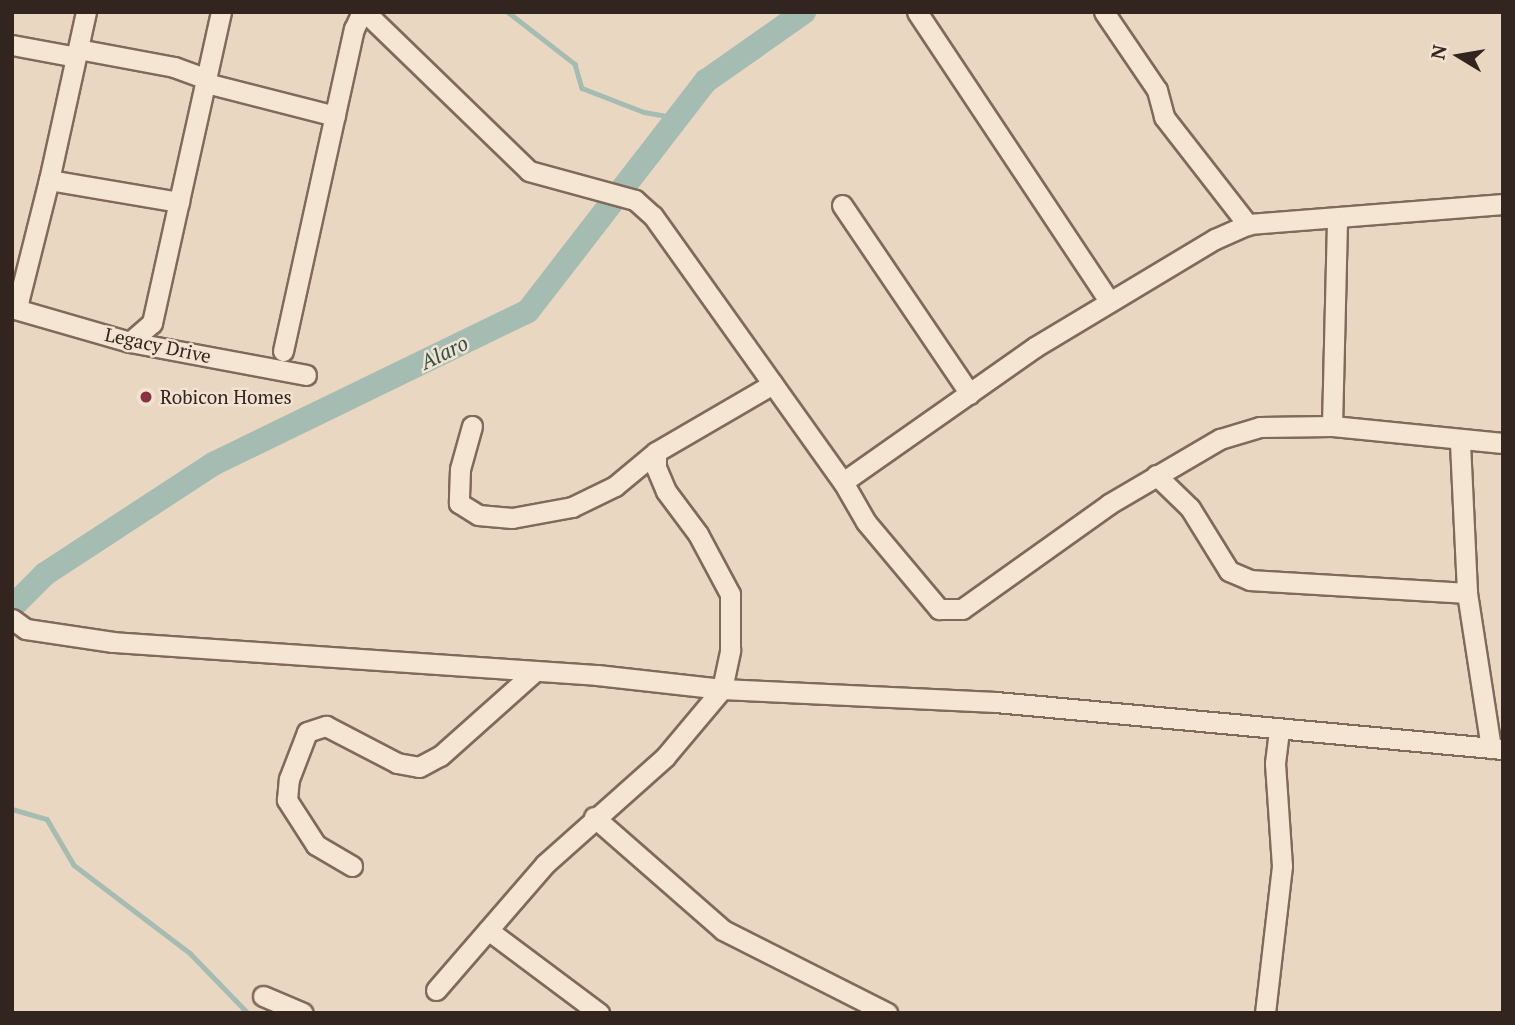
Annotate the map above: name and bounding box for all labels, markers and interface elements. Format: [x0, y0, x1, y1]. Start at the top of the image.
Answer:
north arrow [1424, 21, 1494, 91]
text: N [1424, 42, 1452, 61]
street label: Legacy Drive [103, 323, 213, 367]
water label: Alaro [416, 330, 472, 374]
place label: Robicon Homes [160, 386, 292, 408]
marker: Robicon Homes [138, 389, 154, 405]

